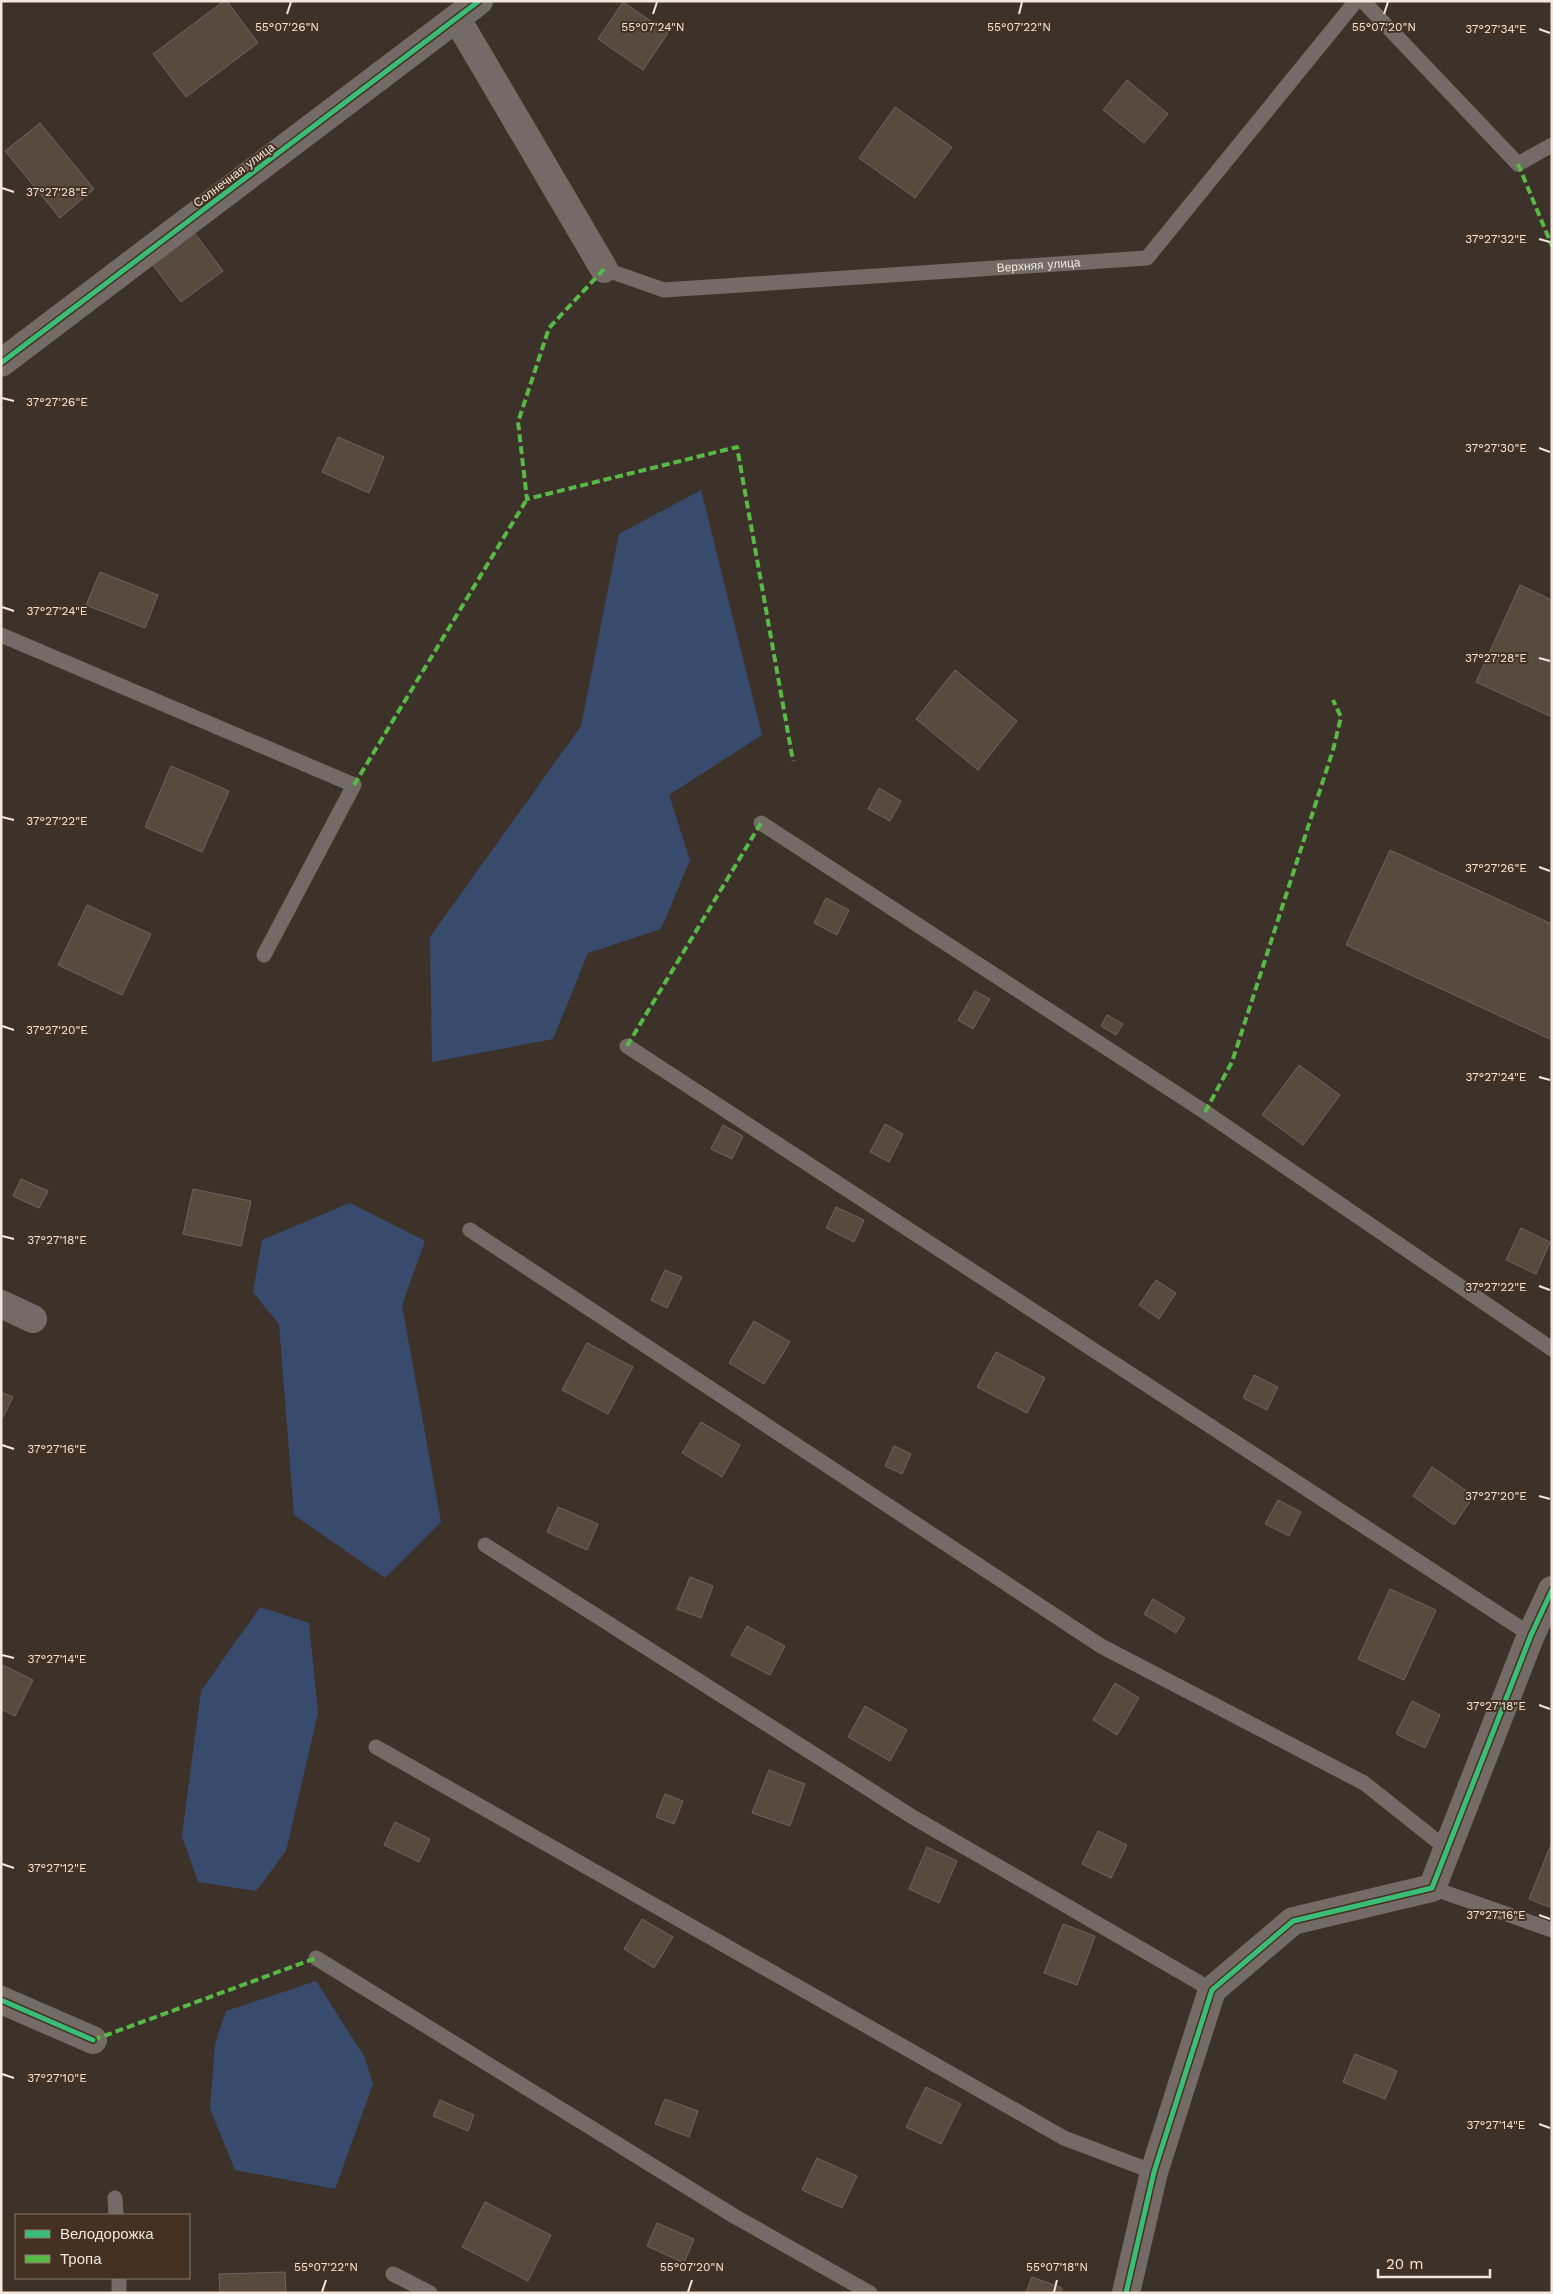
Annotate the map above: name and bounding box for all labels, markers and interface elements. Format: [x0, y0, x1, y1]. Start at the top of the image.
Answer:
text: 55°07'26"N [255, 20, 319, 34]
text: 55°07'24"N [621, 20, 685, 34]
text: 55°07'22"N [987, 20, 1051, 34]
text: 55°07'20"N [1352, 20, 1416, 34]
text: 37°27'34"E [1465, 22, 1527, 36]
street label: Солнечная улица [191, 140, 278, 210]
text: 37°27'28"E [26, 185, 88, 199]
text: 37°27'32"E [1465, 232, 1527, 246]
street label: Верхняя улица [996, 255, 1081, 275]
text: 37°27'26"E [26, 395, 88, 409]
text: 37°27'30"E [1465, 441, 1527, 455]
text: 37°27'24"E [27, 604, 88, 618]
text: 37°27'28"E [1465, 651, 1527, 665]
text: 37°27'22"E [26, 814, 88, 828]
text: 37°27'26"E [1465, 861, 1527, 875]
text: 37°27'20"E [26, 1023, 88, 1037]
text: 37°27'24"E [1466, 1070, 1527, 1084]
text: 37°27'18"E [27, 1233, 87, 1247]
text: 37°27'22"E [1465, 1280, 1527, 1294]
text: 37°27'16"E [27, 1442, 87, 1456]
text: 37°27'20"E [1465, 1489, 1527, 1503]
text: 37°27'14"E [28, 1652, 87, 1666]
text: 37°27'18"E [1466, 1699, 1526, 1713]
text: 37°27'12"E [27, 1861, 87, 1875]
text: 37°27'16"E [1466, 1908, 1526, 1922]
text: 37°27'10"E [27, 2071, 87, 2085]
text: 37°27'14"E [1467, 2118, 1526, 2132]
legend [15, 2214, 190, 2279]
text: Велодорожка [60, 2225, 154, 2243]
scale bar [1378, 2246, 1490, 2278]
text: Тропа [60, 2250, 102, 2268]
text: 20 m [1386, 2255, 1424, 2273]
text: 55°07'22"N [294, 2260, 358, 2274]
text: 55°07'20"N [660, 2260, 724, 2274]
text: 55°07'18"N [1026, 2260, 1088, 2274]

